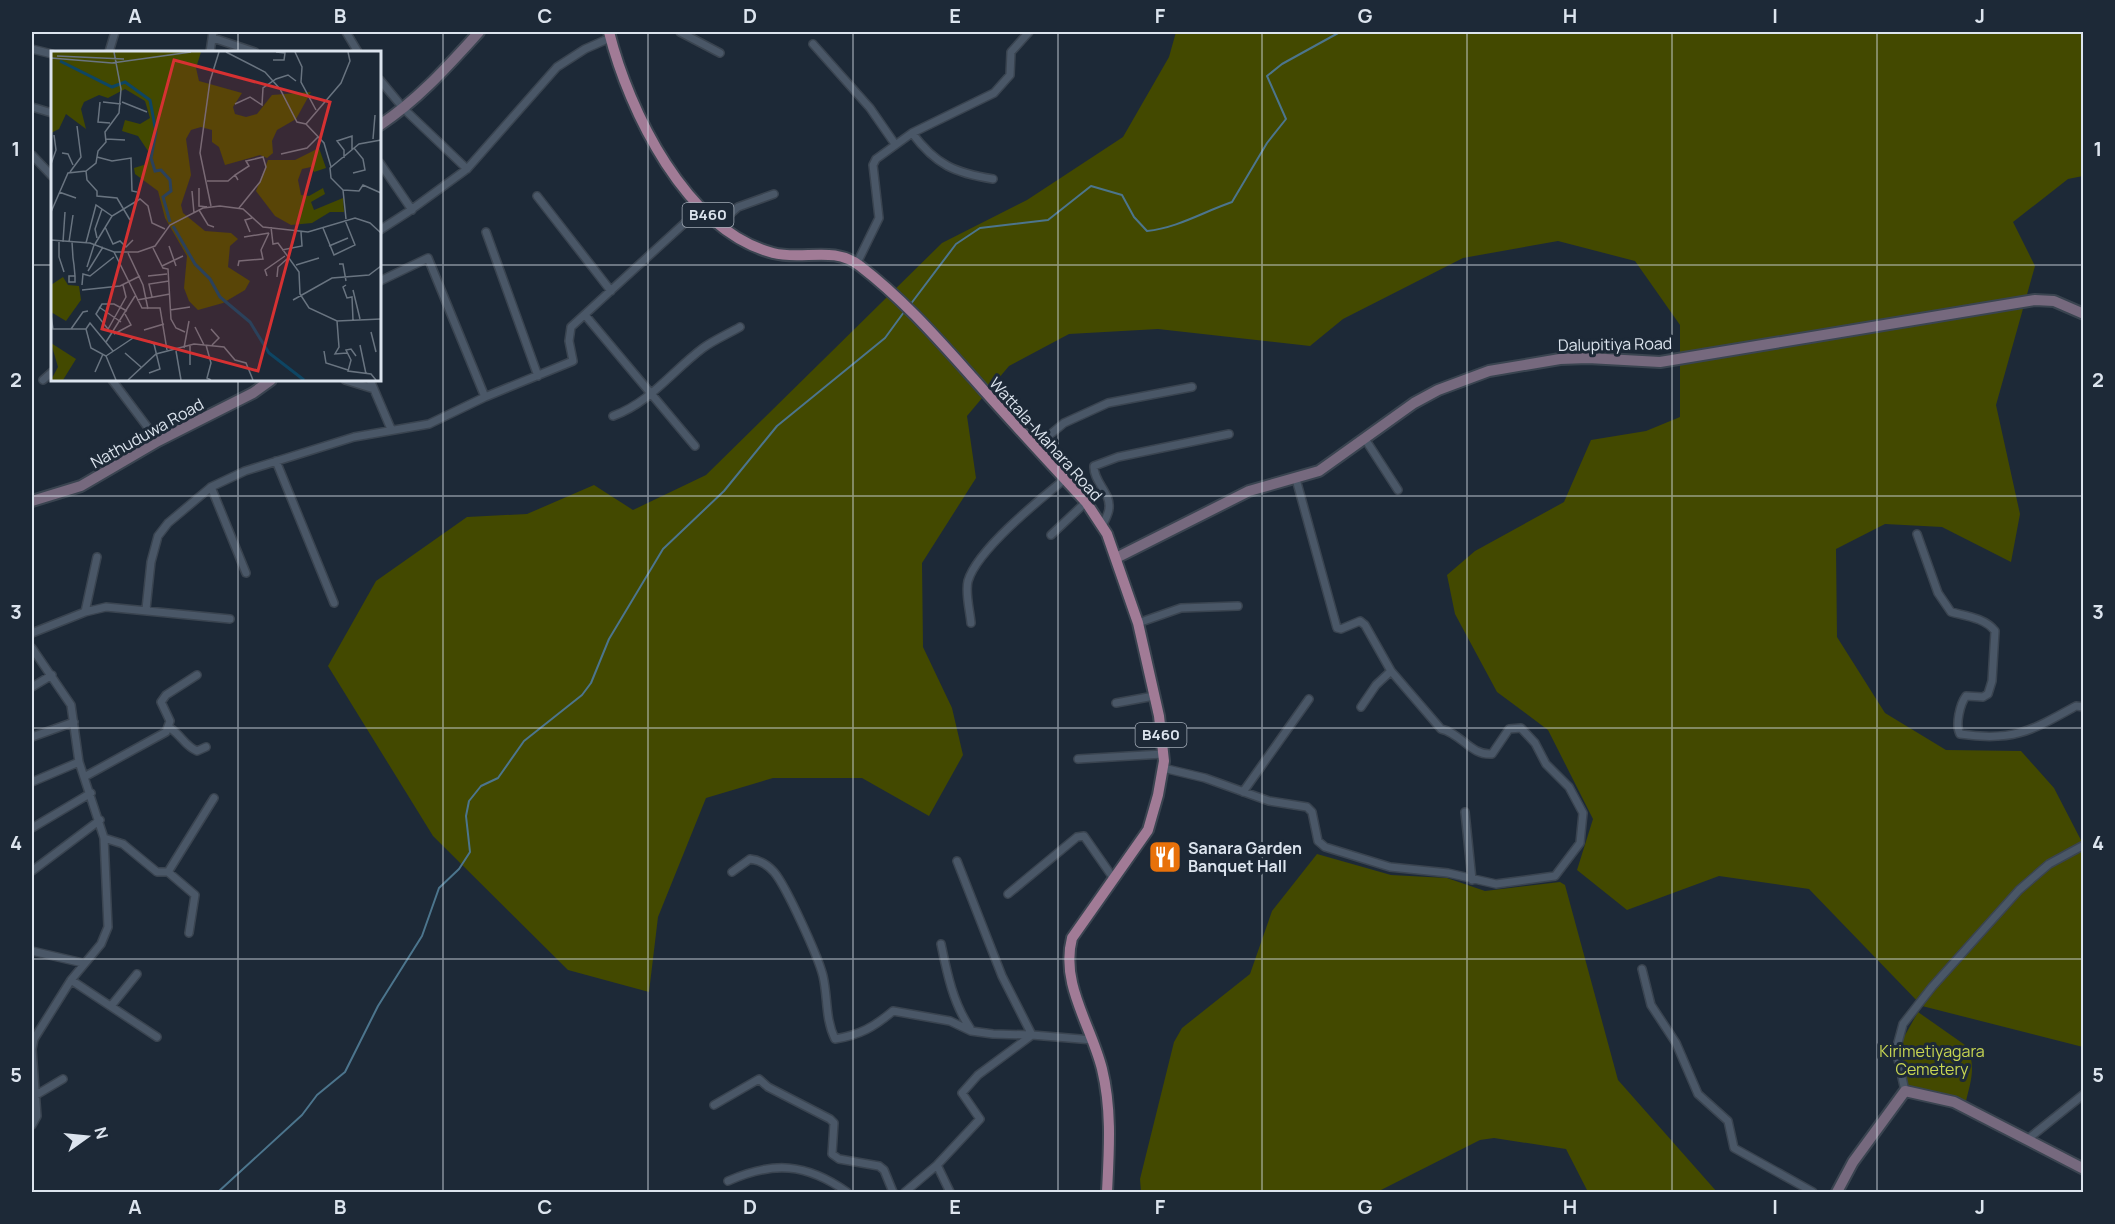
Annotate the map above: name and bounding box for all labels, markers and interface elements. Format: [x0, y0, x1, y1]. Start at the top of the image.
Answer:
text: A [128, 2, 142, 29]
text: B [334, 2, 347, 29]
text: C [538, 2, 552, 29]
text: D [743, 2, 757, 29]
text: E [949, 2, 961, 29]
text: F [1155, 2, 1166, 29]
text: G [1358, 2, 1373, 29]
text: H [1563, 2, 1577, 29]
text: I [1772, 2, 1778, 29]
text: J [1975, 2, 1985, 29]
inset map [51, 51, 381, 381]
text: 1 [12, 135, 20, 162]
text: 1 [2094, 135, 2102, 162]
road number: B460 [682, 203, 734, 227]
street label: Dalupitiya Road [1558, 332, 1672, 356]
text: 2 [10, 366, 22, 393]
text: 2 [2092, 366, 2104, 393]
street label: Wattala-Mahara Road [984, 372, 1108, 506]
street label: Nathuduwa Road [87, 393, 207, 473]
text: 3 [10, 598, 22, 625]
text: 3 [2092, 598, 2104, 625]
road number: B460 [1136, 723, 1186, 747]
text: 4 [10, 829, 22, 856]
text: 4 [2092, 829, 2104, 856]
place label: Sanara Garden Banquet Hall [1188, 837, 1302, 877]
restaurant icon: Sanara Garden Banquet Hall [1147, 839, 1183, 875]
park label: Kirimetiyagara Cemetery [1879, 1040, 1985, 1080]
text: 5 [10, 1061, 22, 1088]
text: 5 [2092, 1061, 2104, 1088]
north arrow [57, 1107, 117, 1167]
text: N [89, 1125, 114, 1142]
text: A [128, 1193, 142, 1220]
text: B [334, 1193, 347, 1220]
text: C [538, 1193, 552, 1220]
text: D [743, 1193, 757, 1220]
text: E [949, 1193, 961, 1220]
text: F [1155, 1193, 1166, 1220]
text: G [1358, 1193, 1373, 1220]
text: H [1563, 1193, 1577, 1220]
text: I [1772, 1193, 1778, 1220]
text: J [1975, 1193, 1985, 1220]

